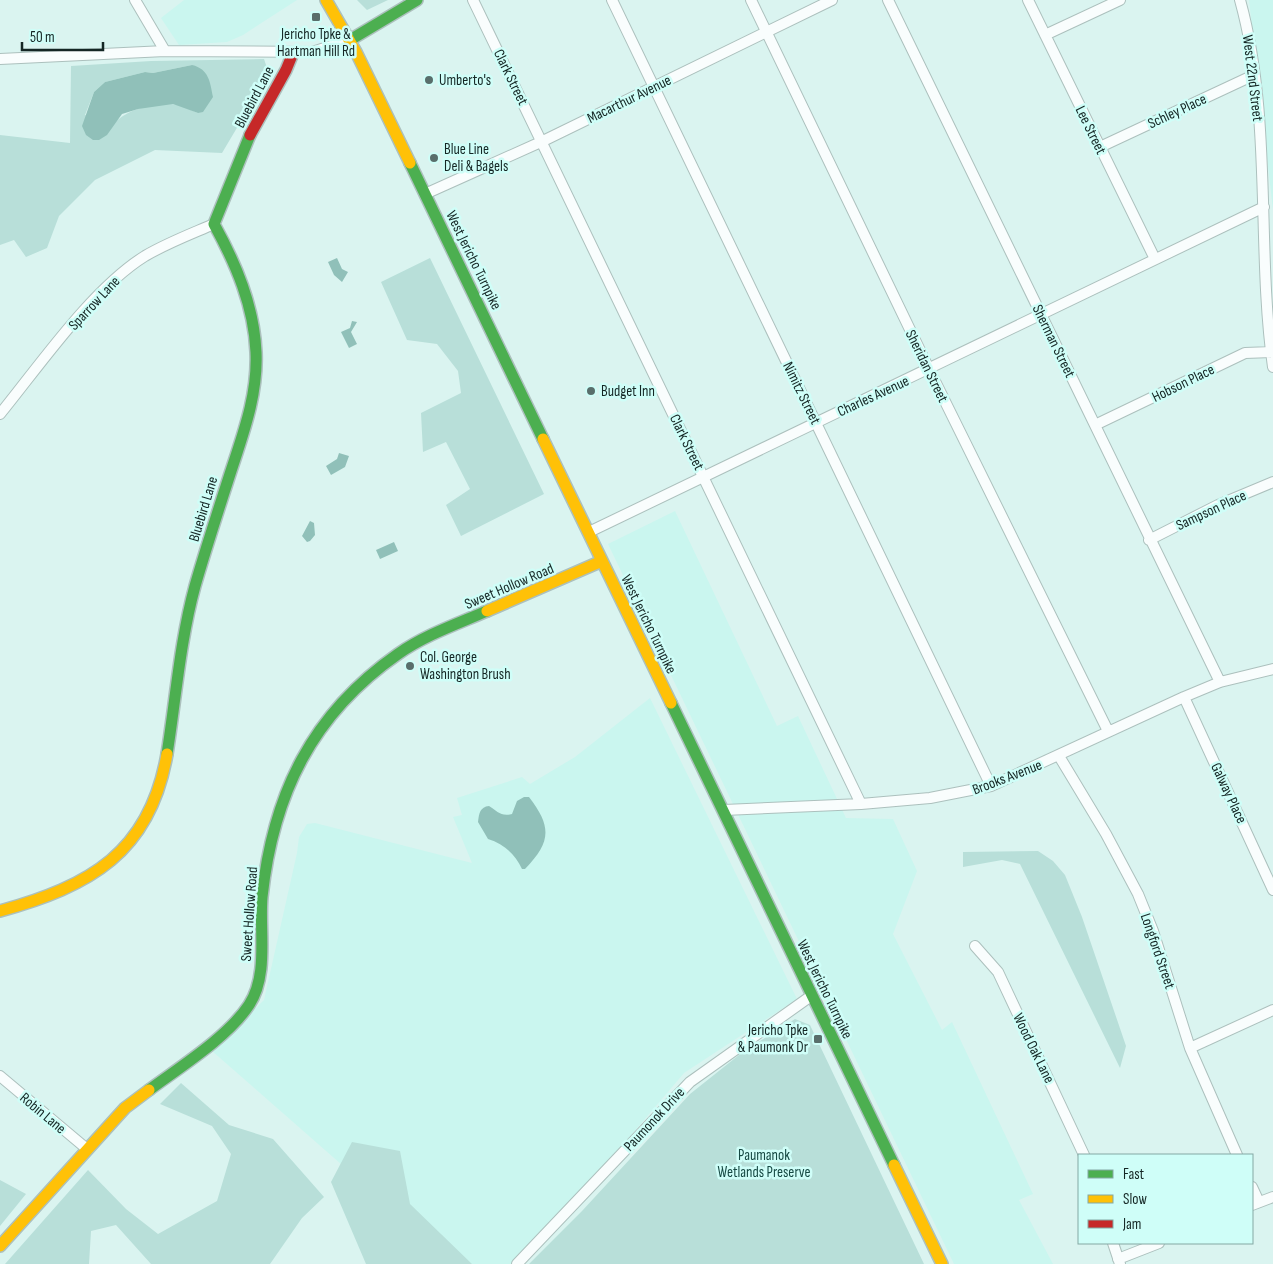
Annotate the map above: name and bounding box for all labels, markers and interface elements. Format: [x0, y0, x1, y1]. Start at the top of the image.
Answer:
marker: Jericho Tpke & Hartman Hill Rd [310, 11, 322, 23]
scale bar [22, 20, 104, 52]
place label: Jericho Tpke & Hartman Hill Rd [277, 25, 355, 61]
text: 50 m [30, 28, 55, 47]
street label: West 22nd Street [1238, 34, 1267, 123]
street label: Clark Street [489, 46, 532, 109]
street label: Bluebird Lane [230, 63, 279, 131]
place label: Umberto's [439, 71, 491, 90]
street label: Macarthur Avenue [584, 71, 674, 128]
marker: Umberto's [423, 74, 435, 86]
street label: Schley Place [1145, 90, 1210, 133]
street label: Lee Street [1071, 103, 1111, 158]
place label: Blue Line Deli & Bagels [444, 140, 508, 176]
marker: Blue Line Deli & Bagels [428, 152, 440, 164]
street label: West Jericho Turnpike [441, 208, 506, 313]
street label: Sparrow Lane [64, 272, 124, 335]
street label: Sherman Street [1028, 302, 1080, 381]
street label: Sheridan Street [901, 327, 952, 406]
street label: Nimitz Street [778, 359, 825, 428]
street label: Hobson Place [1149, 360, 1218, 407]
street label: Charles Avenue [834, 372, 912, 421]
place label: Budget Inn [601, 382, 655, 401]
marker: Budget Inn [585, 385, 597, 397]
street label: Clark Street [665, 411, 708, 474]
street label: Bluebird Lane [185, 474, 222, 544]
street label: Sampson Place [1173, 486, 1249, 535]
street label: Sweet Hollow Road [462, 559, 557, 614]
street label: West Jericho Turnpike [616, 572, 681, 677]
place label: Col. George Washington Brush [420, 648, 511, 684]
marker: Col. George Washington Brush [404, 660, 416, 672]
street label: Brooks Avenue [970, 755, 1045, 799]
street label: Galway Place [1206, 760, 1251, 827]
street label: Sweet Hollow Road [237, 866, 262, 962]
street label: Longford Street [1136, 911, 1179, 992]
street label: West Jericho Turnpike [792, 937, 857, 1042]
street label: Wood Oak Lane [1008, 1010, 1059, 1086]
place label: Jericho Tpke & Paumonk Dr [738, 1021, 809, 1057]
marker: Jericho Tpke & Paumonk Dr [812, 1033, 824, 1045]
street label: Paumonok Drive [620, 1083, 689, 1155]
street label: Robin Lane [16, 1089, 70, 1138]
park label: Paumanok Wetlands Preserve [717, 1146, 811, 1182]
legend [1078, 1154, 1253, 1244]
text: Fast [1123, 1165, 1145, 1184]
text: Slow [1123, 1190, 1147, 1209]
text: Jam [1122, 1215, 1141, 1234]

